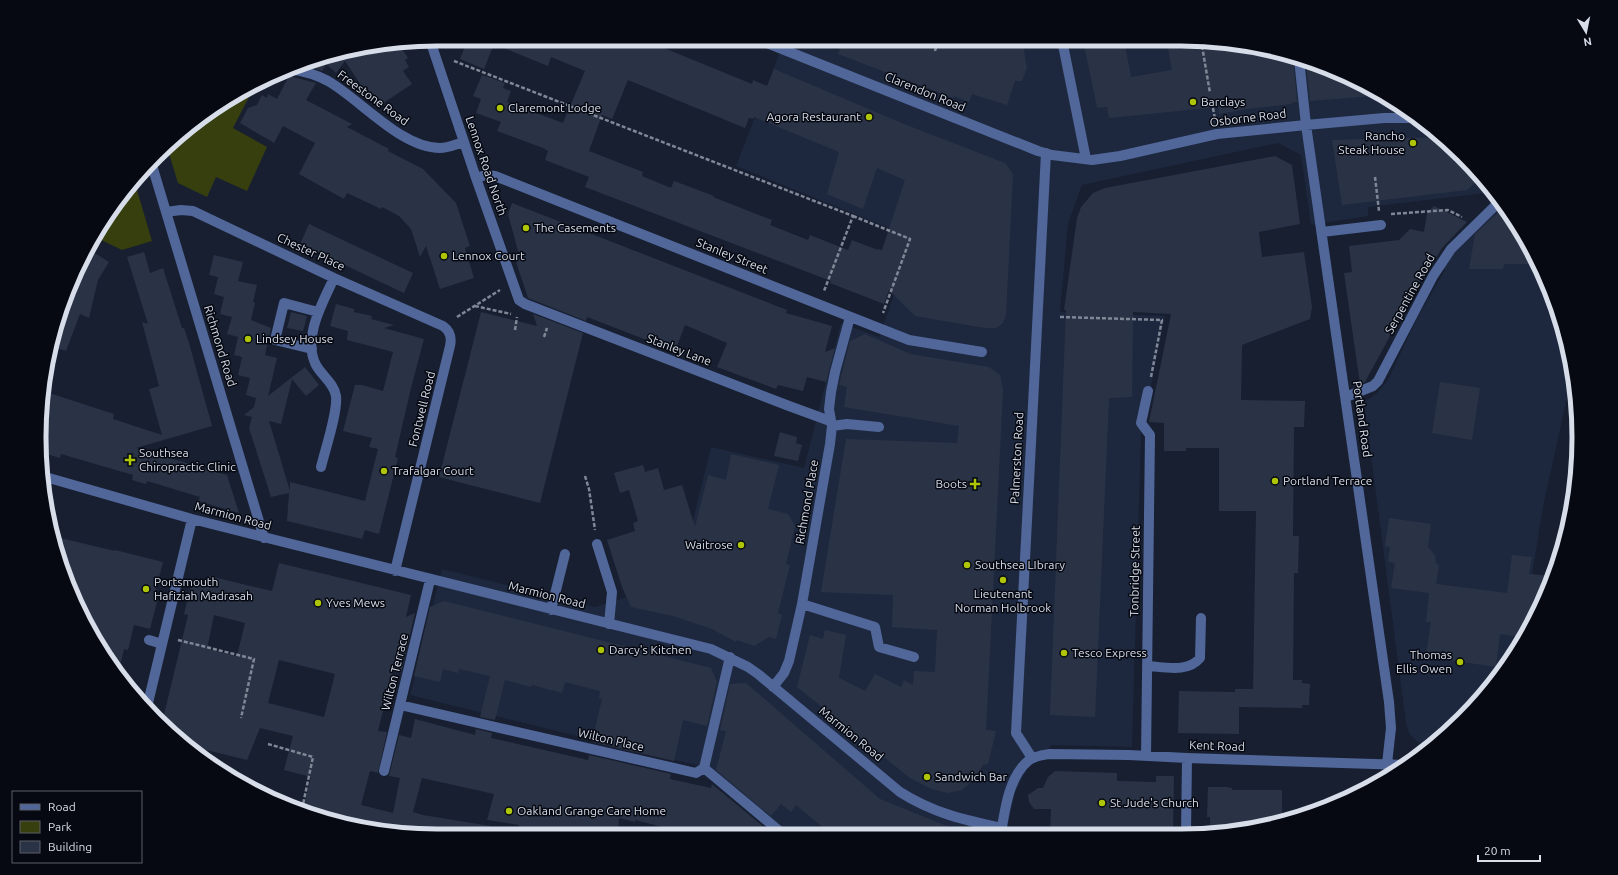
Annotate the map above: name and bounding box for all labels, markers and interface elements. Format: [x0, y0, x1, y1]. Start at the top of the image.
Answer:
north arrow [1566, 12, 1606, 52]
text: N [1583, 35, 1593, 48]
street label: Freestone Road [335, 67, 411, 128]
street label: Clarendon Road [883, 69, 967, 114]
place label: Barclays [1201, 95, 1245, 108]
marker: Barclays [1188, 97, 1198, 107]
place label: Claremont Lodge [508, 101, 601, 114]
marker: Claremont Lodge [495, 103, 505, 113]
street label: Osborne Road [1209, 106, 1287, 129]
place label: Agora Restaurant [767, 110, 861, 123]
marker: Agora Restaurant [864, 112, 874, 122]
street label: Lennox Road North [463, 114, 510, 217]
place label: Rancho Steak House [1338, 129, 1405, 156]
marker: Rancho Steak House [1408, 138, 1418, 148]
place label: The Casements [534, 221, 616, 234]
marker: The Casements [521, 223, 531, 233]
street label: Chester Place [275, 230, 347, 273]
street label: Stanley Street [695, 235, 770, 276]
place label: Lennox Court [452, 249, 525, 262]
marker: Lennox Court [439, 251, 449, 261]
street label: Serpentine Road [1382, 251, 1437, 336]
street label: Richmond Road [202, 304, 239, 388]
street label: Stanley Lane [645, 331, 713, 368]
place label: Lindsey House [256, 332, 333, 345]
marker: Lindsey House [243, 334, 253, 344]
street label: Fontwell Road [406, 370, 437, 448]
street label: Portland Road [1351, 380, 1374, 458]
street label: Palmerston Road [1008, 412, 1025, 504]
place label: Southsea Chiropractic Clinic [139, 446, 236, 473]
marker: Southsea Chiropractic Clinic [124, 454, 136, 466]
street label: Richmond Place [793, 459, 820, 545]
place label: Trafalgar Court [392, 464, 474, 477]
marker: Trafalgar Court [379, 466, 389, 476]
place label: Portland Terrace [1283, 474, 1372, 487]
marker: Portland Terrace [1270, 476, 1280, 486]
place label: Boots [935, 477, 967, 490]
marker: Boots [970, 479, 980, 489]
street label: Marmion Road [193, 499, 273, 532]
street label: Tonbridge Street [1127, 525, 1142, 617]
place label: Waitrose [685, 538, 733, 551]
marker: Waitrose [736, 540, 746, 550]
place label: Southsea LIbrary [975, 558, 1065, 571]
marker: Southsea LIbrary [962, 560, 972, 570]
place label: Portsmouth Hafiziah Madrasah [154, 575, 253, 602]
marker: Lieutenant Norman Holbrook [998, 575, 1008, 585]
street label: Marmion Road [507, 579, 587, 610]
marker: Portsmouth Hafiziah Madrasah [141, 584, 151, 594]
place label: Lieutenant Norman Holbrook [955, 587, 1051, 614]
place label: Yves Mews [326, 596, 385, 609]
marker: Yves Mews [313, 598, 323, 608]
street label: Wilton Terrace [379, 632, 410, 712]
place label: Darcy's Kitchen [609, 643, 692, 656]
marker: Darcy's Kitchen [596, 645, 606, 655]
place label: Tesco Express [1072, 646, 1147, 659]
marker: Tesco Express [1059, 648, 1069, 658]
place label: Thomas Ellis Owen [1396, 648, 1452, 675]
marker: Thomas Ellis Owen [1455, 657, 1465, 667]
street label: Marmion Road [817, 704, 886, 763]
street label: Wilton Place [577, 726, 645, 753]
street label: Kent Road [1189, 738, 1245, 753]
place label: Sandwich Bar [935, 770, 1008, 783]
marker: Sandwich Bar [922, 772, 932, 782]
legend [12, 791, 142, 863]
place label: St Jude's Church [1110, 796, 1199, 809]
marker: St Jude's Church [1097, 798, 1107, 808]
text: Road [48, 800, 76, 813]
place label: Oakland Grange Care Home [517, 804, 666, 817]
marker: Oakland Grange Care Home [504, 806, 514, 816]
text: Park [48, 820, 72, 833]
scale bar [1478, 837, 1540, 863]
text: Building [48, 840, 92, 853]
text: 20 m [1484, 844, 1511, 857]

